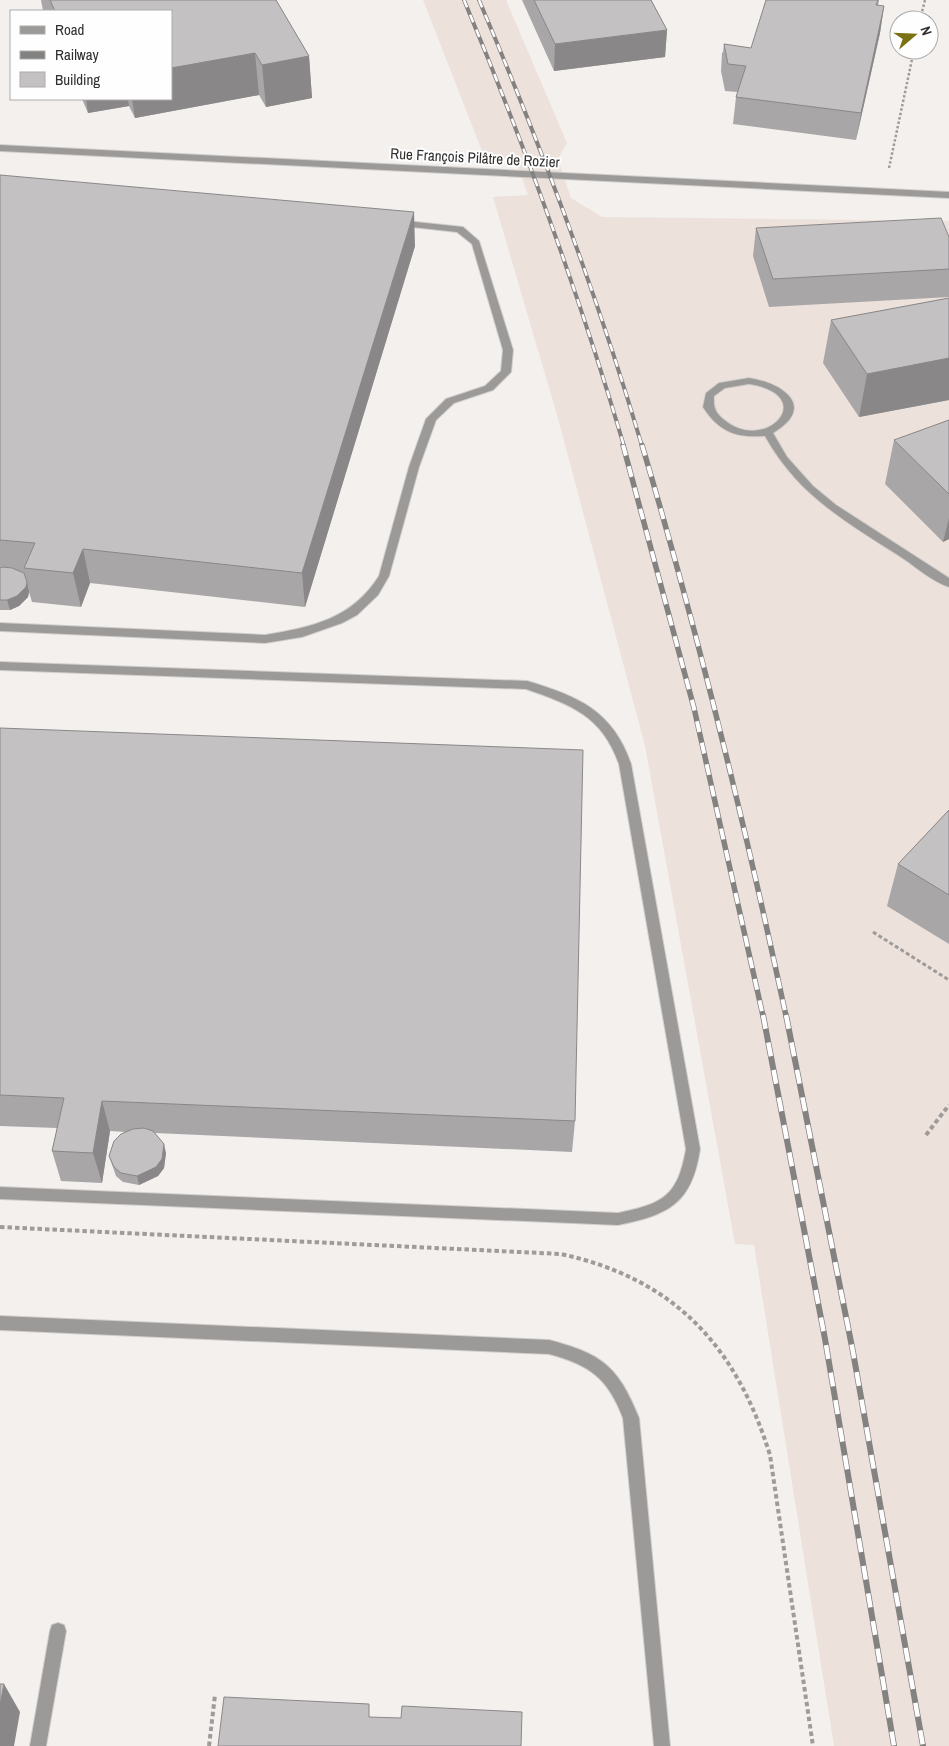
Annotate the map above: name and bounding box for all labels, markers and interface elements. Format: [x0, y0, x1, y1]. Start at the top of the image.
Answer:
legend [10, 10, 172, 100]
north arrow [889, 10, 939, 60]
text: Road [55, 19, 84, 40]
text: N [916, 24, 936, 38]
text: Railway [55, 44, 100, 65]
text: Building [55, 69, 100, 90]
street label: Rue François Pilâtre de Rozier [390, 143, 560, 172]

